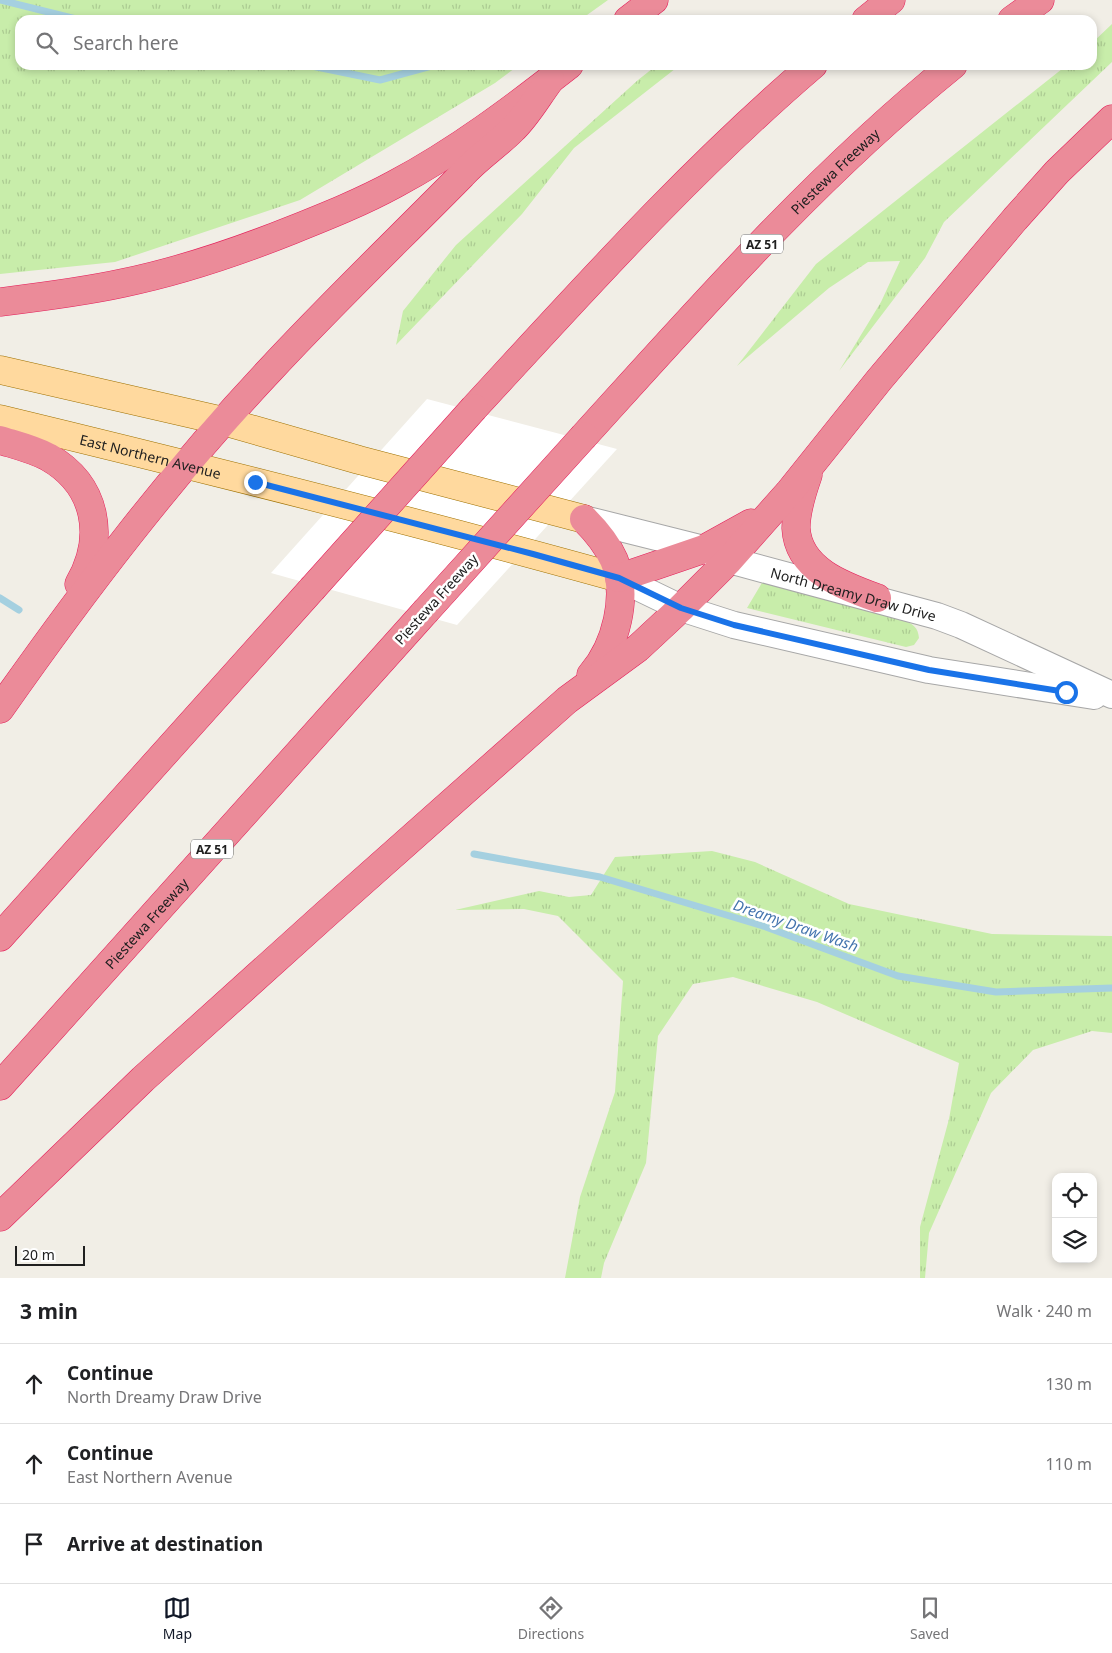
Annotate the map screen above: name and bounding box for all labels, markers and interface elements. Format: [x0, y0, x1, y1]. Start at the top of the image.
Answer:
search box [15, 15, 1097, 70]
icon: search [33, 29, 61, 57]
text: Search here [73, 30, 179, 56]
street label: Piestewa Freeway [786, 123, 884, 218]
road number: AZ 51 [741, 234, 783, 253]
street label: East Northern Avenue [78, 429, 223, 483]
route end [244, 471, 267, 494]
street label: Piestewa Freeway [390, 549, 482, 649]
street label: North Dreamy Draw Drive [769, 562, 938, 625]
route start [1055, 681, 1078, 704]
road number: AZ 51 [191, 840, 233, 859]
street label: Piestewa Freeway [100, 873, 193, 973]
water label: Dreamy Draw Wash [731, 894, 861, 956]
map controls [1052, 1173, 1097, 1263]
button: locate [1052, 1173, 1097, 1218]
button: layers [1052, 1218, 1097, 1263]
scale bar [15, 1243, 85, 1266]
text: 20 m [22, 1245, 55, 1264]
text: 3 min [20, 1297, 78, 1325]
text: Walk · 240 m [997, 1300, 1092, 1322]
text: Continue [67, 1360, 153, 1386]
icon: ahead [20, 1370, 48, 1398]
text: 130 m [1045, 1373, 1092, 1395]
text: North Dreamy Draw Drive [67, 1386, 262, 1408]
text: Continue [67, 1440, 153, 1466]
icon: ahead [20, 1450, 48, 1478]
text: 110 m [1045, 1453, 1092, 1475]
text: East Northern Avenue [67, 1466, 232, 1488]
icon: arrive [20, 1530, 48, 1558]
text: Arrive at destination [67, 1531, 263, 1557]
tab: Map [163, 1594, 192, 1643]
tab: Directions [518, 1594, 584, 1643]
tab: Saved [910, 1594, 949, 1643]

